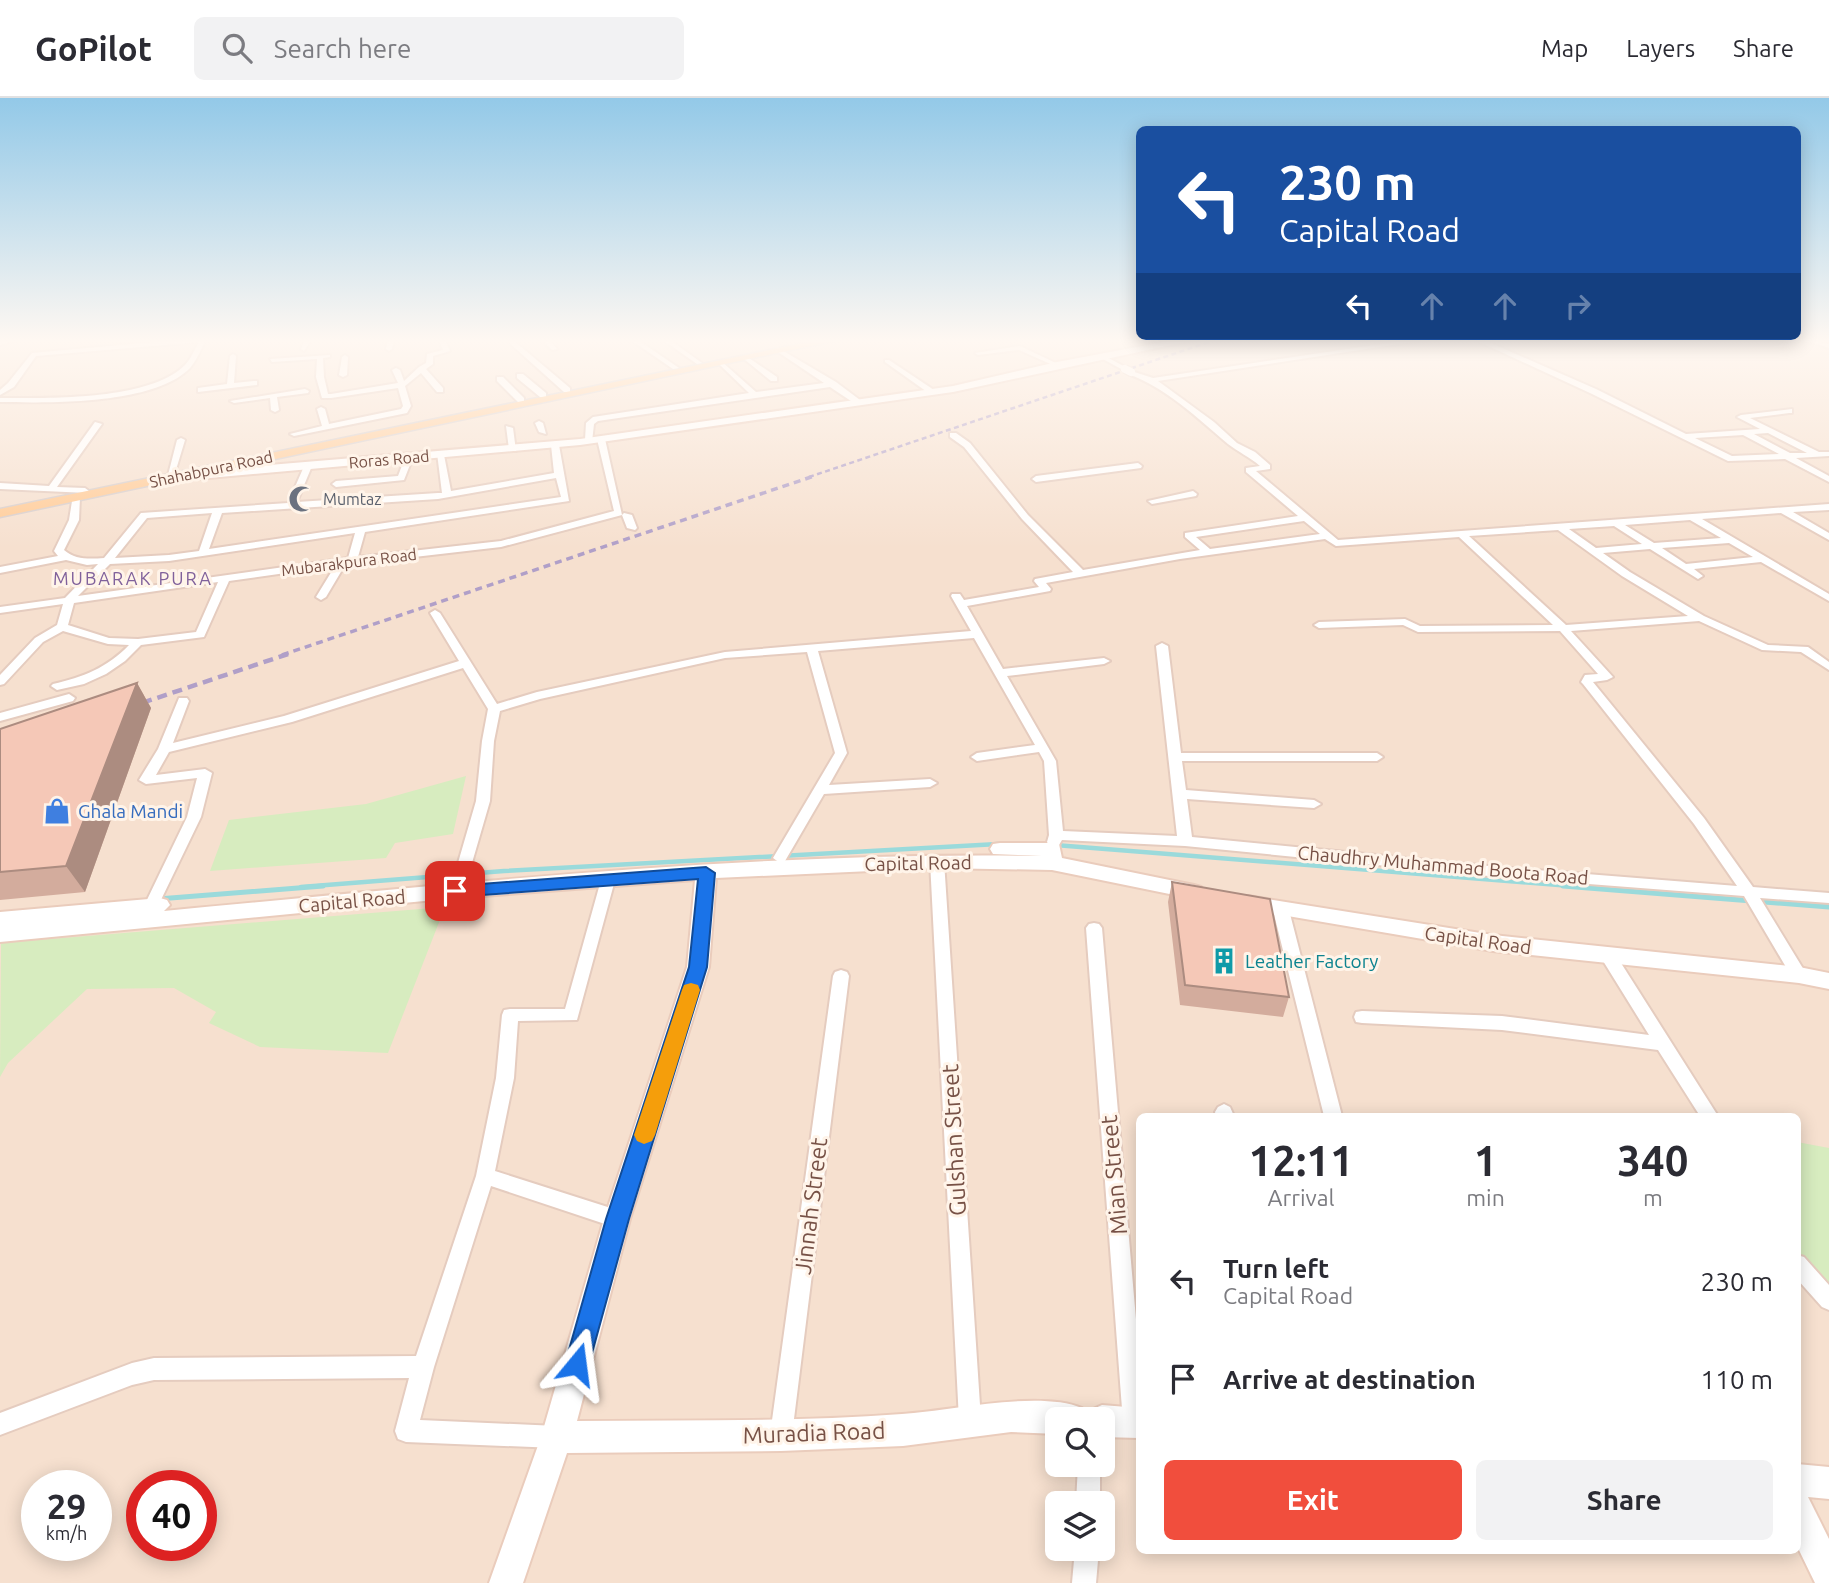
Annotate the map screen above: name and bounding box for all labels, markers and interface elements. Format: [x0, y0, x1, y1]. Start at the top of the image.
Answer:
search box [194, 17, 684, 80]
icon: search [218, 29, 256, 67]
text: GoPilot [35, 30, 152, 67]
text: Search here [274, 34, 411, 63]
text: Map [1541, 35, 1588, 62]
text: Layers [1626, 35, 1695, 62]
text: Share [1733, 35, 1794, 62]
icon: left [1164, 154, 1255, 245]
text: 230 m [1279, 154, 1416, 209]
text: Capital Road [1279, 212, 1460, 248]
icon: left [1340, 287, 1378, 325]
icon: ahead [1413, 287, 1451, 325]
icon: ahead [1486, 287, 1524, 325]
icon: right [1559, 287, 1597, 325]
street label: Shahabpura Road [148, 447, 274, 491]
street label: Roras Road [348, 447, 430, 471]
mosque icon: Mumtaz [287, 484, 317, 514]
place label: Mumtaz [323, 490, 382, 508]
street label: Mubarakpura Road [280, 545, 418, 579]
district label: MUBARAK PURA [53, 568, 213, 588]
shop icon: Ghala Mandi [42, 796, 72, 826]
place label: Ghala Mandi [78, 800, 183, 822]
street label: Chaudhry Muhammad Boota Road [1297, 841, 1589, 889]
street label: Capital Road [864, 851, 972, 875]
pin [425, 861, 485, 921]
icon: arrive [436, 872, 474, 910]
street label: Capital Road [298, 885, 406, 917]
street label: Capital Road [1423, 922, 1533, 958]
building icon: Leather Factory [1209, 946, 1239, 976]
place label: Leather Factory [1245, 950, 1378, 972]
street label: Gulshan Street [937, 1063, 970, 1217]
street label: Mian Street [1096, 1114, 1131, 1236]
street label: Jinnah Street [790, 1136, 831, 1276]
text: 12:11 [1249, 1137, 1354, 1184]
text: 1 [1474, 1137, 1497, 1184]
text: 340 [1617, 1137, 1688, 1184]
text: Arrival [1268, 1185, 1335, 1210]
text: min [1466, 1185, 1505, 1210]
text: m [1643, 1185, 1663, 1210]
text: Turn left [1223, 1254, 1329, 1283]
icon: left [1164, 1262, 1202, 1300]
text: 230 m [1701, 1267, 1773, 1296]
text: Capital Road [1223, 1283, 1353, 1308]
position arrow [540, 1327, 614, 1401]
icon: arrive [1164, 1360, 1202, 1398]
text: Arrive at destination [1223, 1365, 1476, 1394]
text: 110 m [1701, 1365, 1773, 1394]
map controls [1045, 1407, 1115, 1561]
button: search [1045, 1407, 1115, 1477]
street label: Muradia Road [742, 1418, 886, 1447]
button: Exit [1164, 1460, 1462, 1540]
button: Share [1476, 1460, 1773, 1540]
speed limit sign: 40 [126, 1470, 217, 1561]
text: 29 [47, 1486, 86, 1526]
button: layers [1045, 1491, 1115, 1561]
text: km/h [46, 1523, 87, 1543]

